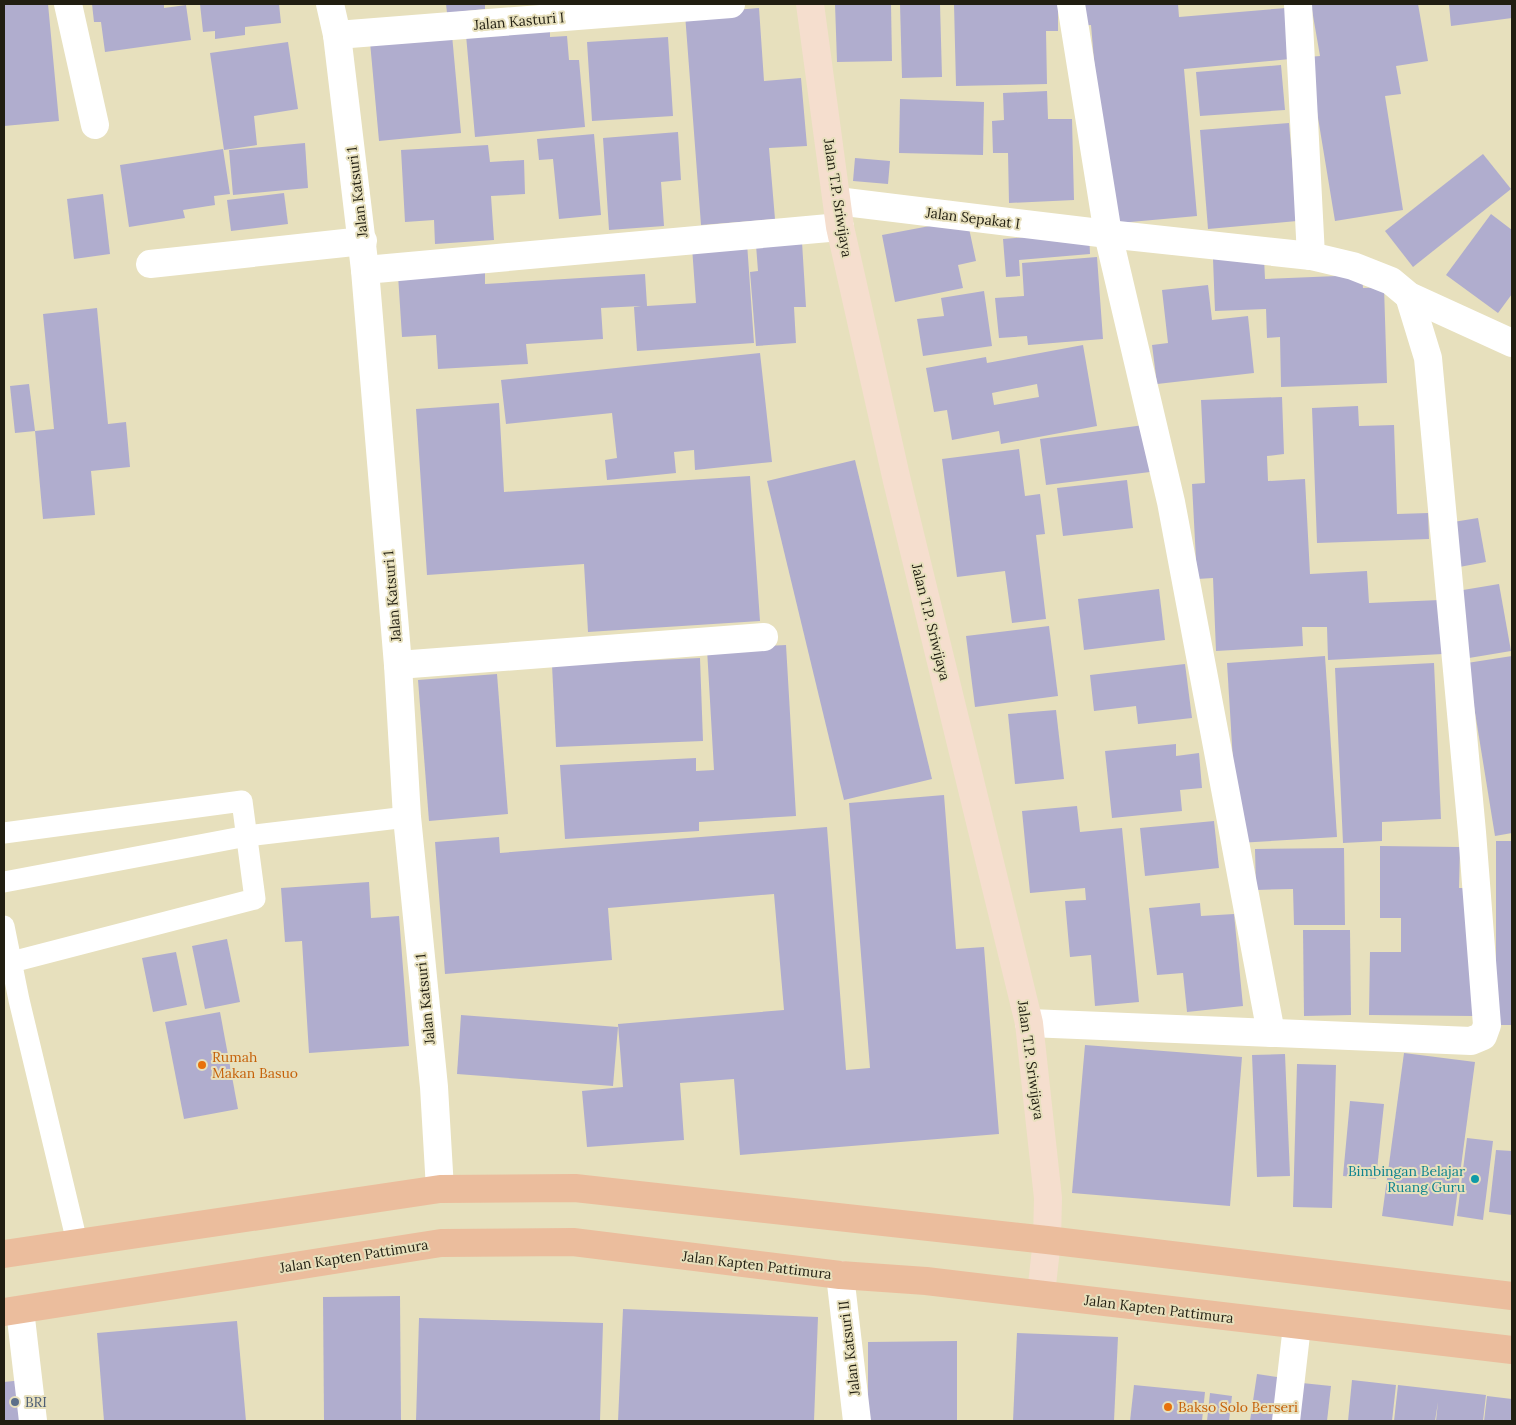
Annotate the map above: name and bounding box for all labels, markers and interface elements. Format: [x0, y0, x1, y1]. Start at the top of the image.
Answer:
street label: Jalan Kasturi I [472, 8, 565, 34]
street label: Jalan T.P. Sriwijaya [820, 136, 856, 259]
street label: Jalan Katsuri 1 [343, 146, 372, 239]
street label: Jalan Sepakat I [924, 203, 1021, 233]
street label: Jalan Katsuri 1 [379, 550, 405, 643]
street label: Jalan T.P. Sriwijaya [908, 561, 954, 682]
street label: Jalan Katsuri 1 [411, 953, 439, 1046]
street label: Jalan T.P. Sriwijaya [1014, 998, 1048, 1121]
place label: Rumah Makan Basuo [212, 1048, 298, 1082]
marker: Rumah Makan Basuo [196, 1059, 208, 1071]
place label: Bimbingan Belajar Ruang Guru [1348, 1162, 1465, 1196]
marker: Bimbingan Belajar Ruang Guru [1469, 1173, 1481, 1185]
street label: Jalan Kapten Pattimura [277, 1235, 430, 1277]
street label: Jalan Kapten Pattimura [680, 1247, 833, 1283]
street label: Jalan Kapten Pattimura [1082, 1291, 1235, 1327]
street label: Jalan Katsuri II [834, 1300, 864, 1397]
place label: BRI [25, 1393, 47, 1411]
marker: BRI [9, 1396, 21, 1408]
place label: Bakso Solo Berseri [1178, 1398, 1298, 1416]
marker: Bakso Solo Berseri [1162, 1401, 1174, 1413]

